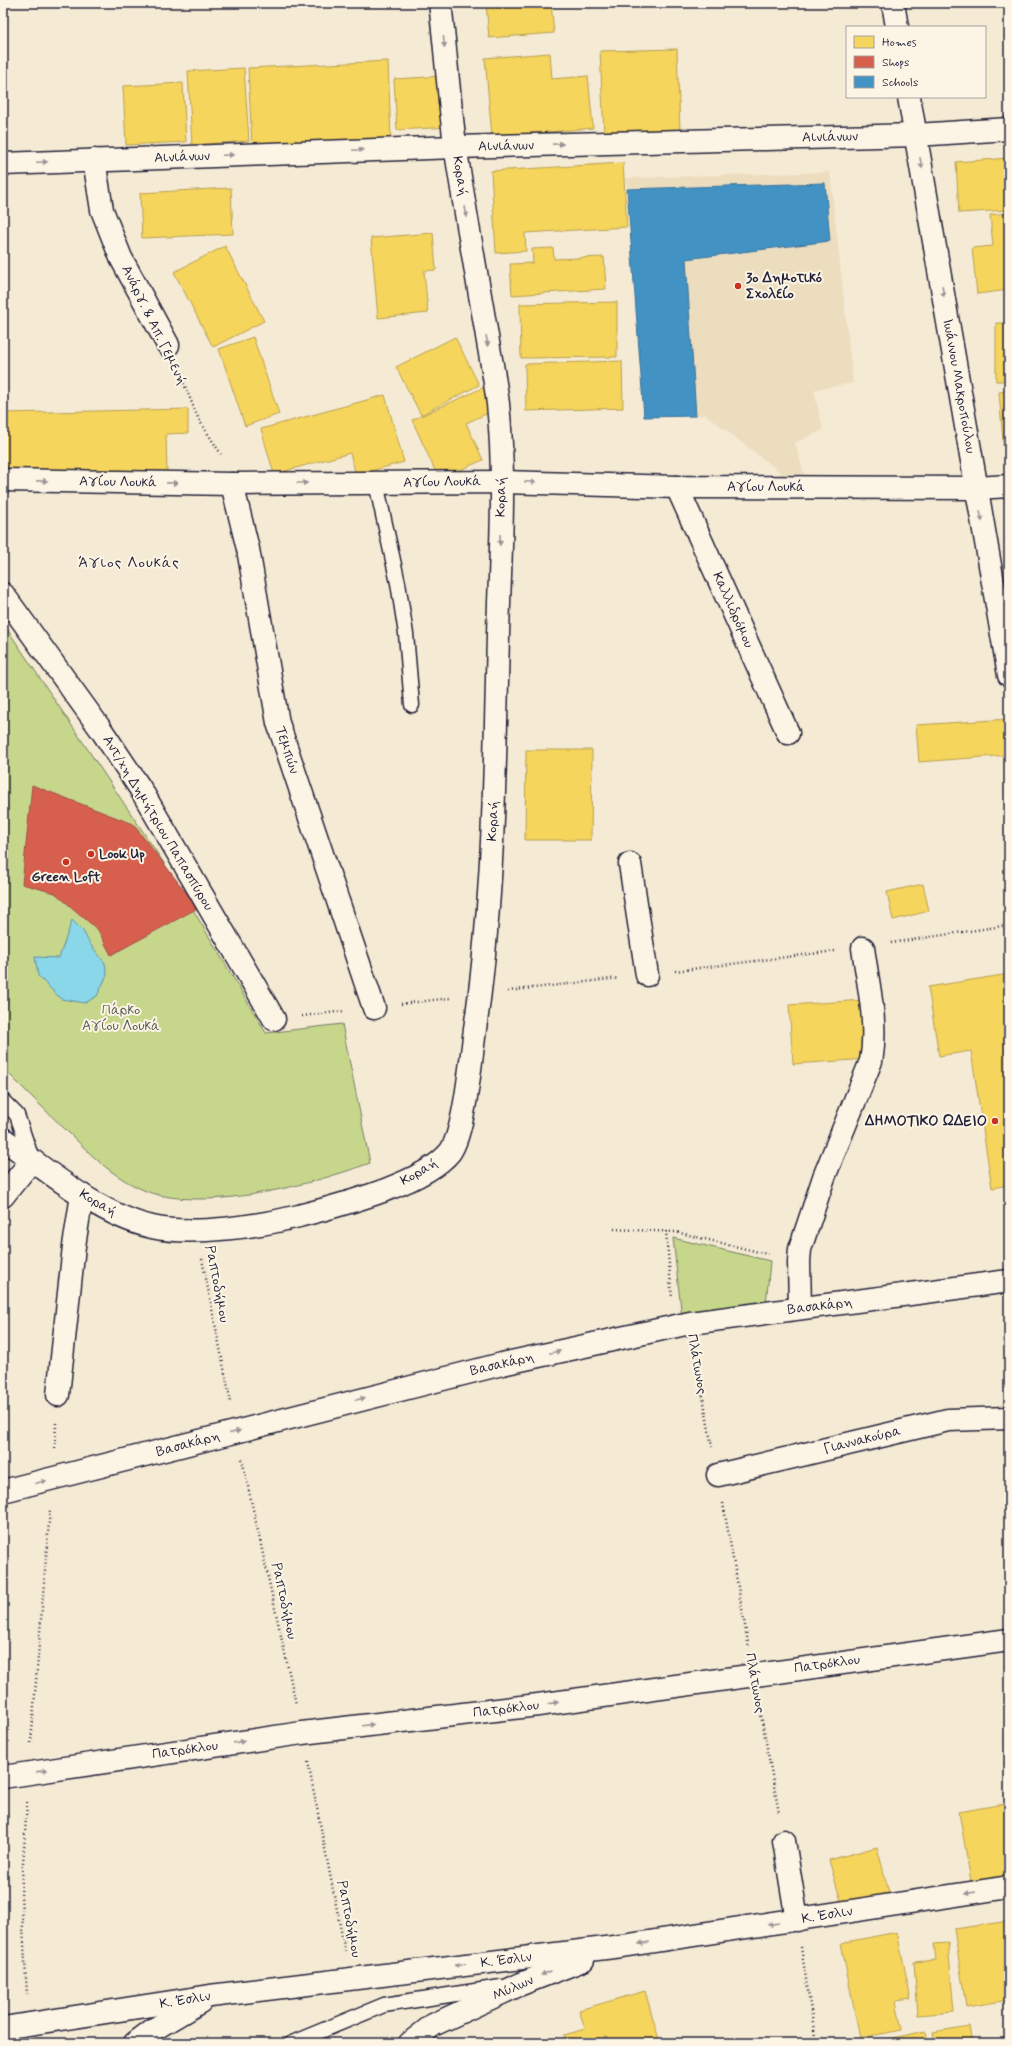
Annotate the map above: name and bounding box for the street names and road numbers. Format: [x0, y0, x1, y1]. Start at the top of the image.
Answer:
street label: Αινιάνων [802, 128, 858, 146]
street label: Αινιάνων [478, 137, 534, 155]
street label: Αινιάνων [154, 147, 210, 167]
street label: Κοραή [448, 155, 472, 197]
street label: Ανάργ. & Απ. Γεμενή [117, 262, 191, 388]
street label: Ιωάννου Μακροπούλου [938, 317, 980, 455]
street label: Αγίου Λουκά [79, 472, 157, 492]
street label: Αγίου Λουκά [403, 472, 481, 492]
street label: Κοραή [492, 477, 510, 517]
street label: Αγίου Λουκά [727, 478, 805, 496]
street label: Καλλιδρόμου [708, 569, 758, 651]
street label: Τεμπών [271, 724, 303, 776]
street label: Αντ/χη Δημήτριου Παπασπύρου [98, 732, 218, 914]
street label: Κοραή [483, 800, 503, 842]
street label: Κοραή [397, 1154, 441, 1190]
street label: Κοραή [76, 1185, 120, 1221]
street label: Ραπτοδήμου [201, 1244, 233, 1324]
street label: Βασακάρη [787, 1293, 853, 1319]
street label: Πλάτωνος [683, 1332, 711, 1396]
street label: Βασακάρη [468, 1348, 536, 1380]
street label: Γιαννακούρα [821, 1422, 903, 1458]
street label: Βασακάρη [154, 1427, 222, 1461]
street label: Ραπτοδήμου [267, 1561, 301, 1641]
street label: Πατρόκλου [793, 1650, 861, 1678]
street label: Πλάτωνος [741, 1651, 769, 1715]
street label: Πατρόκλου [472, 1696, 540, 1722]
street label: Πατρόκλου [151, 1736, 219, 1764]
street label: Ραπτοδήμου [333, 1879, 365, 1959]
street label: K. Έσλιν [800, 1902, 854, 1928]
street label: K. Έσλιν [479, 1948, 533, 1972]
street label: Μύλων [490, 1971, 536, 2005]
street label: K. Έσλιν [158, 1987, 212, 2013]

